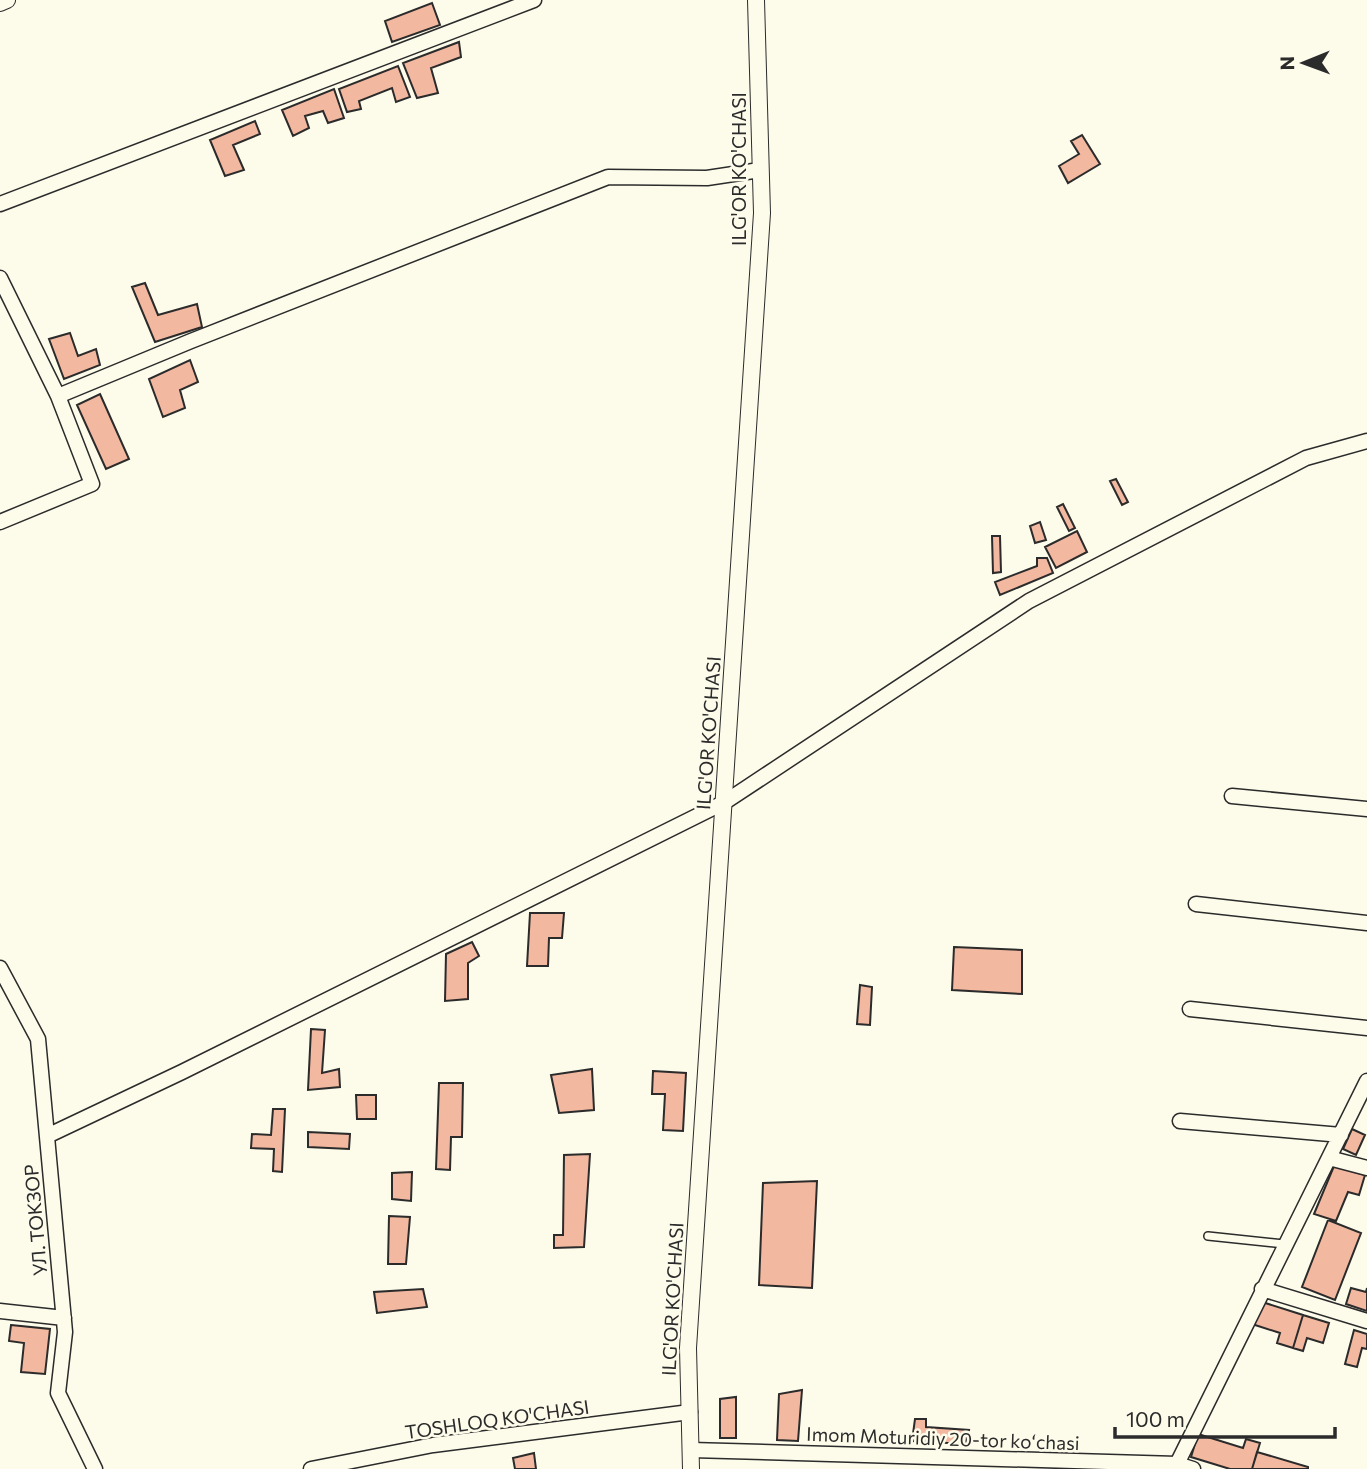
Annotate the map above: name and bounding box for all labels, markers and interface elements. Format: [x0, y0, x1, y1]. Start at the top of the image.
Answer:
north arrow [1269, 28, 1339, 98]
text: N [1275, 56, 1298, 71]
street label: ILG'OR KO'CHASI [727, 92, 750, 246]
street label: ILG'OR KO'CHASI [691, 655, 725, 811]
street label: УЛ. ТОКЗОР [19, 1163, 51, 1277]
street label: ILG'OR KO'CHASI [656, 1222, 688, 1376]
street label: TOSHLOQ KO'CHASI [403, 1395, 591, 1443]
scale bar [1115, 1396, 1336, 1440]
text: 100 m [1126, 1406, 1185, 1431]
street label: Imom Moturidiy 20-tor koʻchasi [806, 1422, 1080, 1454]

